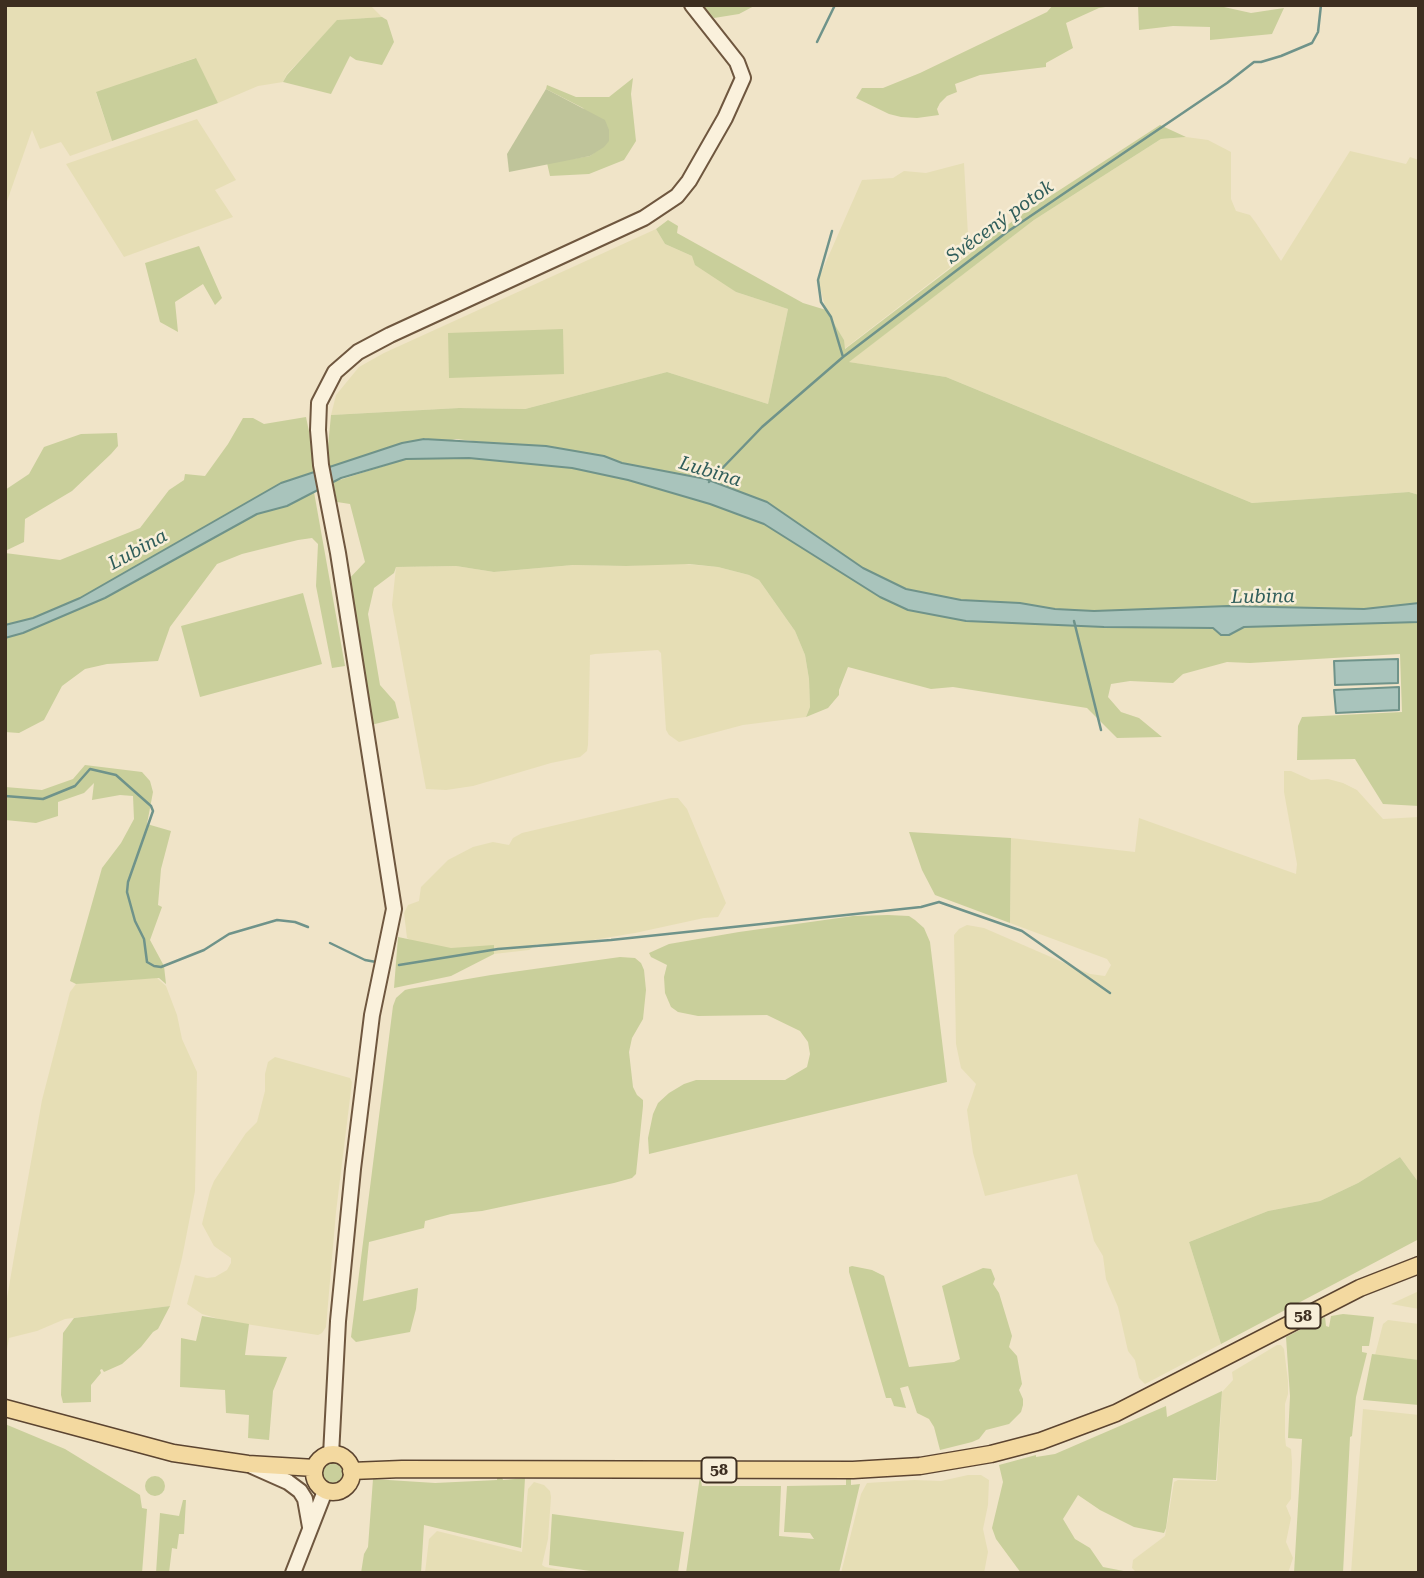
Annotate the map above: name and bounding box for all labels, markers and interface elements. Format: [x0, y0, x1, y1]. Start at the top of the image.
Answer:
water label: Svěcený potok [942, 175, 1058, 269]
water label: Lubina [676, 452, 744, 492]
water label: Lubina [105, 525, 171, 575]
water label: Lubina [1231, 585, 1295, 609]
road number: 58 [1286, 1304, 1320, 1328]
road number: 58 [702, 1458, 736, 1482]

